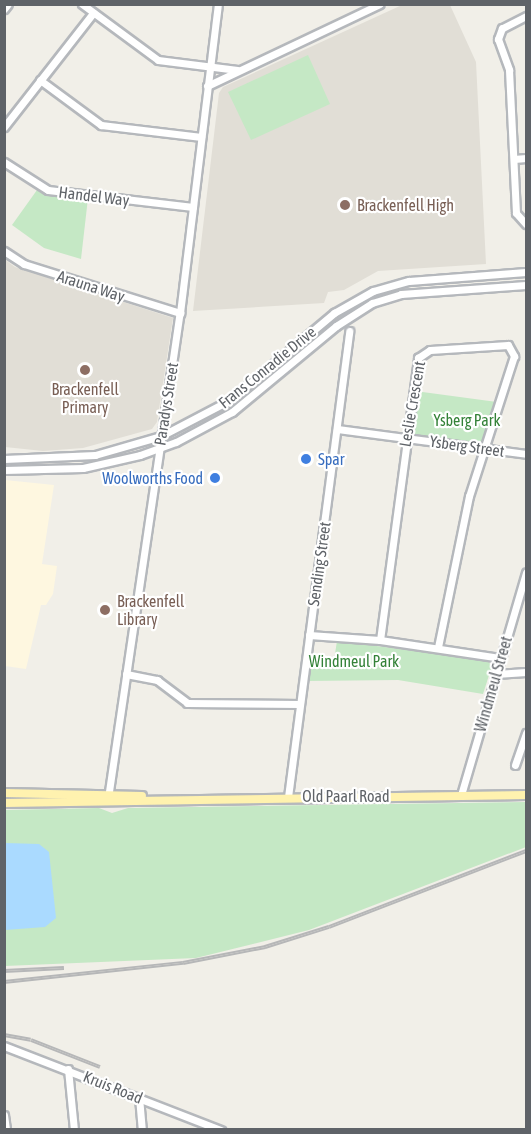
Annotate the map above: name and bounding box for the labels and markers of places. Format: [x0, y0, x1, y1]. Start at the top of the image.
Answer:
place label: Brackenfell High [357, 195, 454, 215]
marker: Brackenfell High [338, 198, 352, 212]
marker: Brackenfell Primary [78, 363, 92, 377]
place label: Brackenfell Primary [51, 379, 119, 417]
place label: Spar [318, 449, 344, 469]
marker: Spar [299, 452, 313, 466]
place label: Woolworths Food [102, 468, 203, 488]
marker: Woolworths Food [208, 471, 222, 485]
place label: Brackenfell Library [117, 591, 184, 629]
marker: Brackenfell Library [98, 603, 112, 617]

